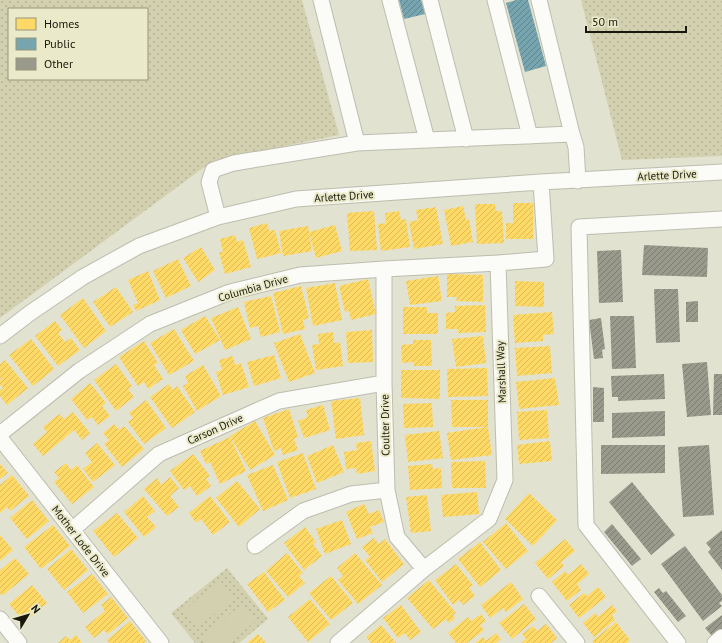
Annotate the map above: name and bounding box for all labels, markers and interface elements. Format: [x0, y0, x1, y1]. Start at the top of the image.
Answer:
legend [8, 8, 148, 80]
scale bar [586, 8, 686, 34]
text: 50 m [592, 14, 618, 29]
text: Homes [44, 16, 79, 31]
text: Public [44, 36, 76, 51]
text: Other [44, 56, 73, 71]
street label: Arlette Drive [637, 166, 697, 184]
street label: Arlette Drive [314, 187, 375, 205]
street label: Columbia Drive [217, 271, 290, 305]
street label: Marshall Way [493, 340, 509, 403]
street label: Coulter Drive [377, 394, 393, 456]
street label: Carson Drive [185, 410, 245, 447]
street label: Mother Lode Drive [49, 503, 113, 580]
north arrow [8, 595, 48, 635]
text: N [28, 602, 44, 616]

